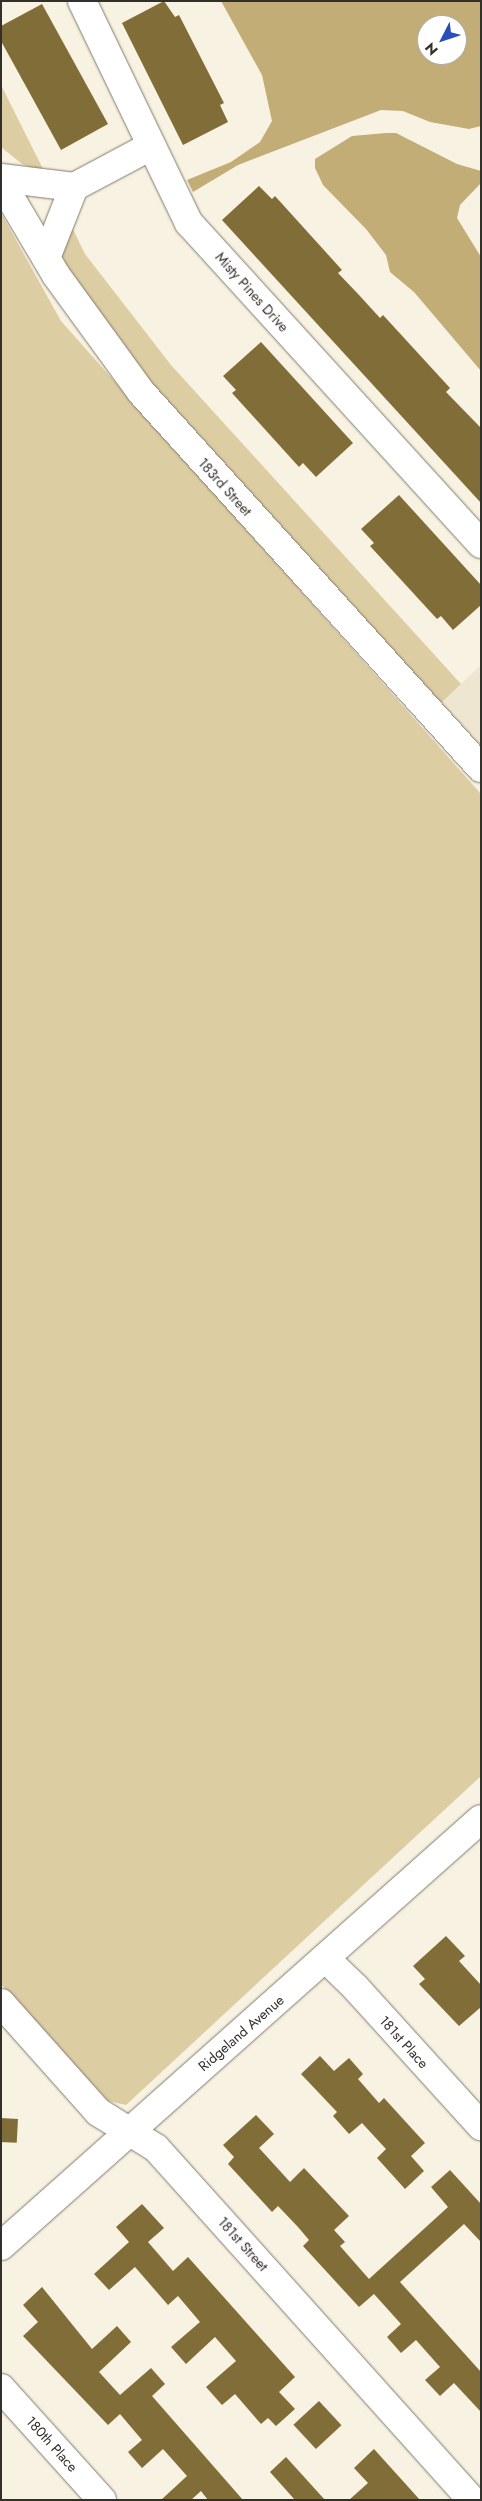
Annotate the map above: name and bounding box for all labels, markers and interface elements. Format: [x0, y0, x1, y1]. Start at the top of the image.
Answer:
north arrow [417, 15, 467, 65]
text: N [420, 38, 443, 60]
street label: Misty Pines Drive [212, 249, 292, 335]
street label: 183rd Street [195, 455, 255, 519]
street label: Ridgeland Avenue [195, 1991, 287, 2075]
street label: 181st Place [376, 2012, 432, 2072]
street label: 181st Street [214, 2214, 272, 2274]
street label: 180th Place [23, 2413, 81, 2475]

